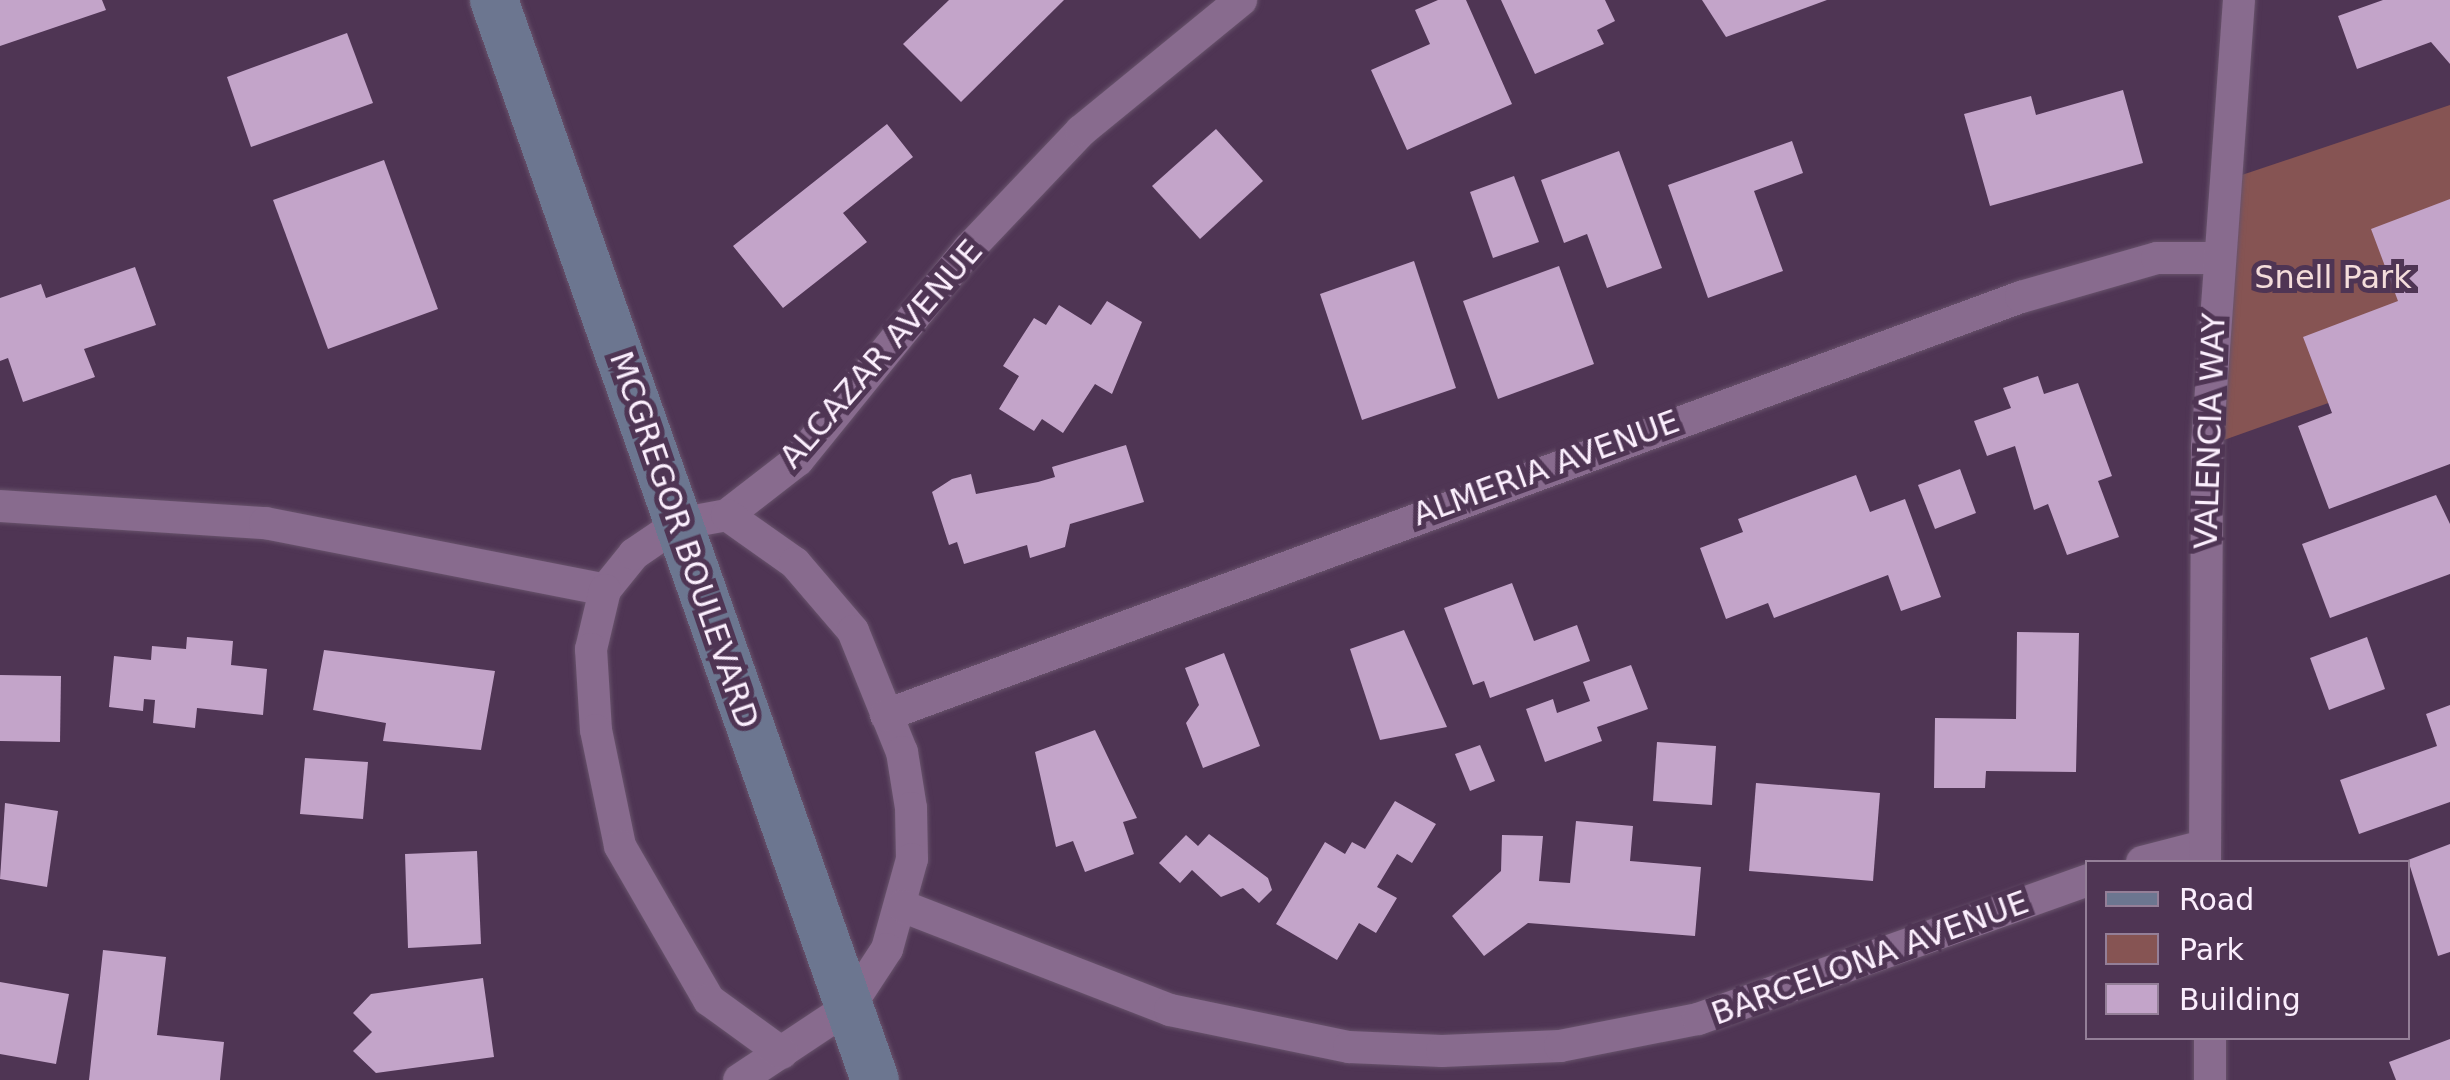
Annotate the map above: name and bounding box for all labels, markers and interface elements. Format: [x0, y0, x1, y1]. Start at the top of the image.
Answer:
street label: ALCAZAR AVENUE [771, 232, 991, 476]
park label: Snell Park [2254, 258, 2412, 296]
street label: VALENCIA WAY [2187, 312, 2233, 550]
street label: MCGREGOR BOULEVARD [601, 346, 767, 734]
street label: ALMERIA AVENUE [1407, 402, 1685, 534]
legend [2085, 860, 2410, 1040]
text: Road [2179, 882, 2254, 917]
street label: BARCELONA AVENUE [1706, 883, 2034, 1033]
text: Park [2179, 932, 2244, 967]
text: Building [2179, 982, 2301, 1017]

